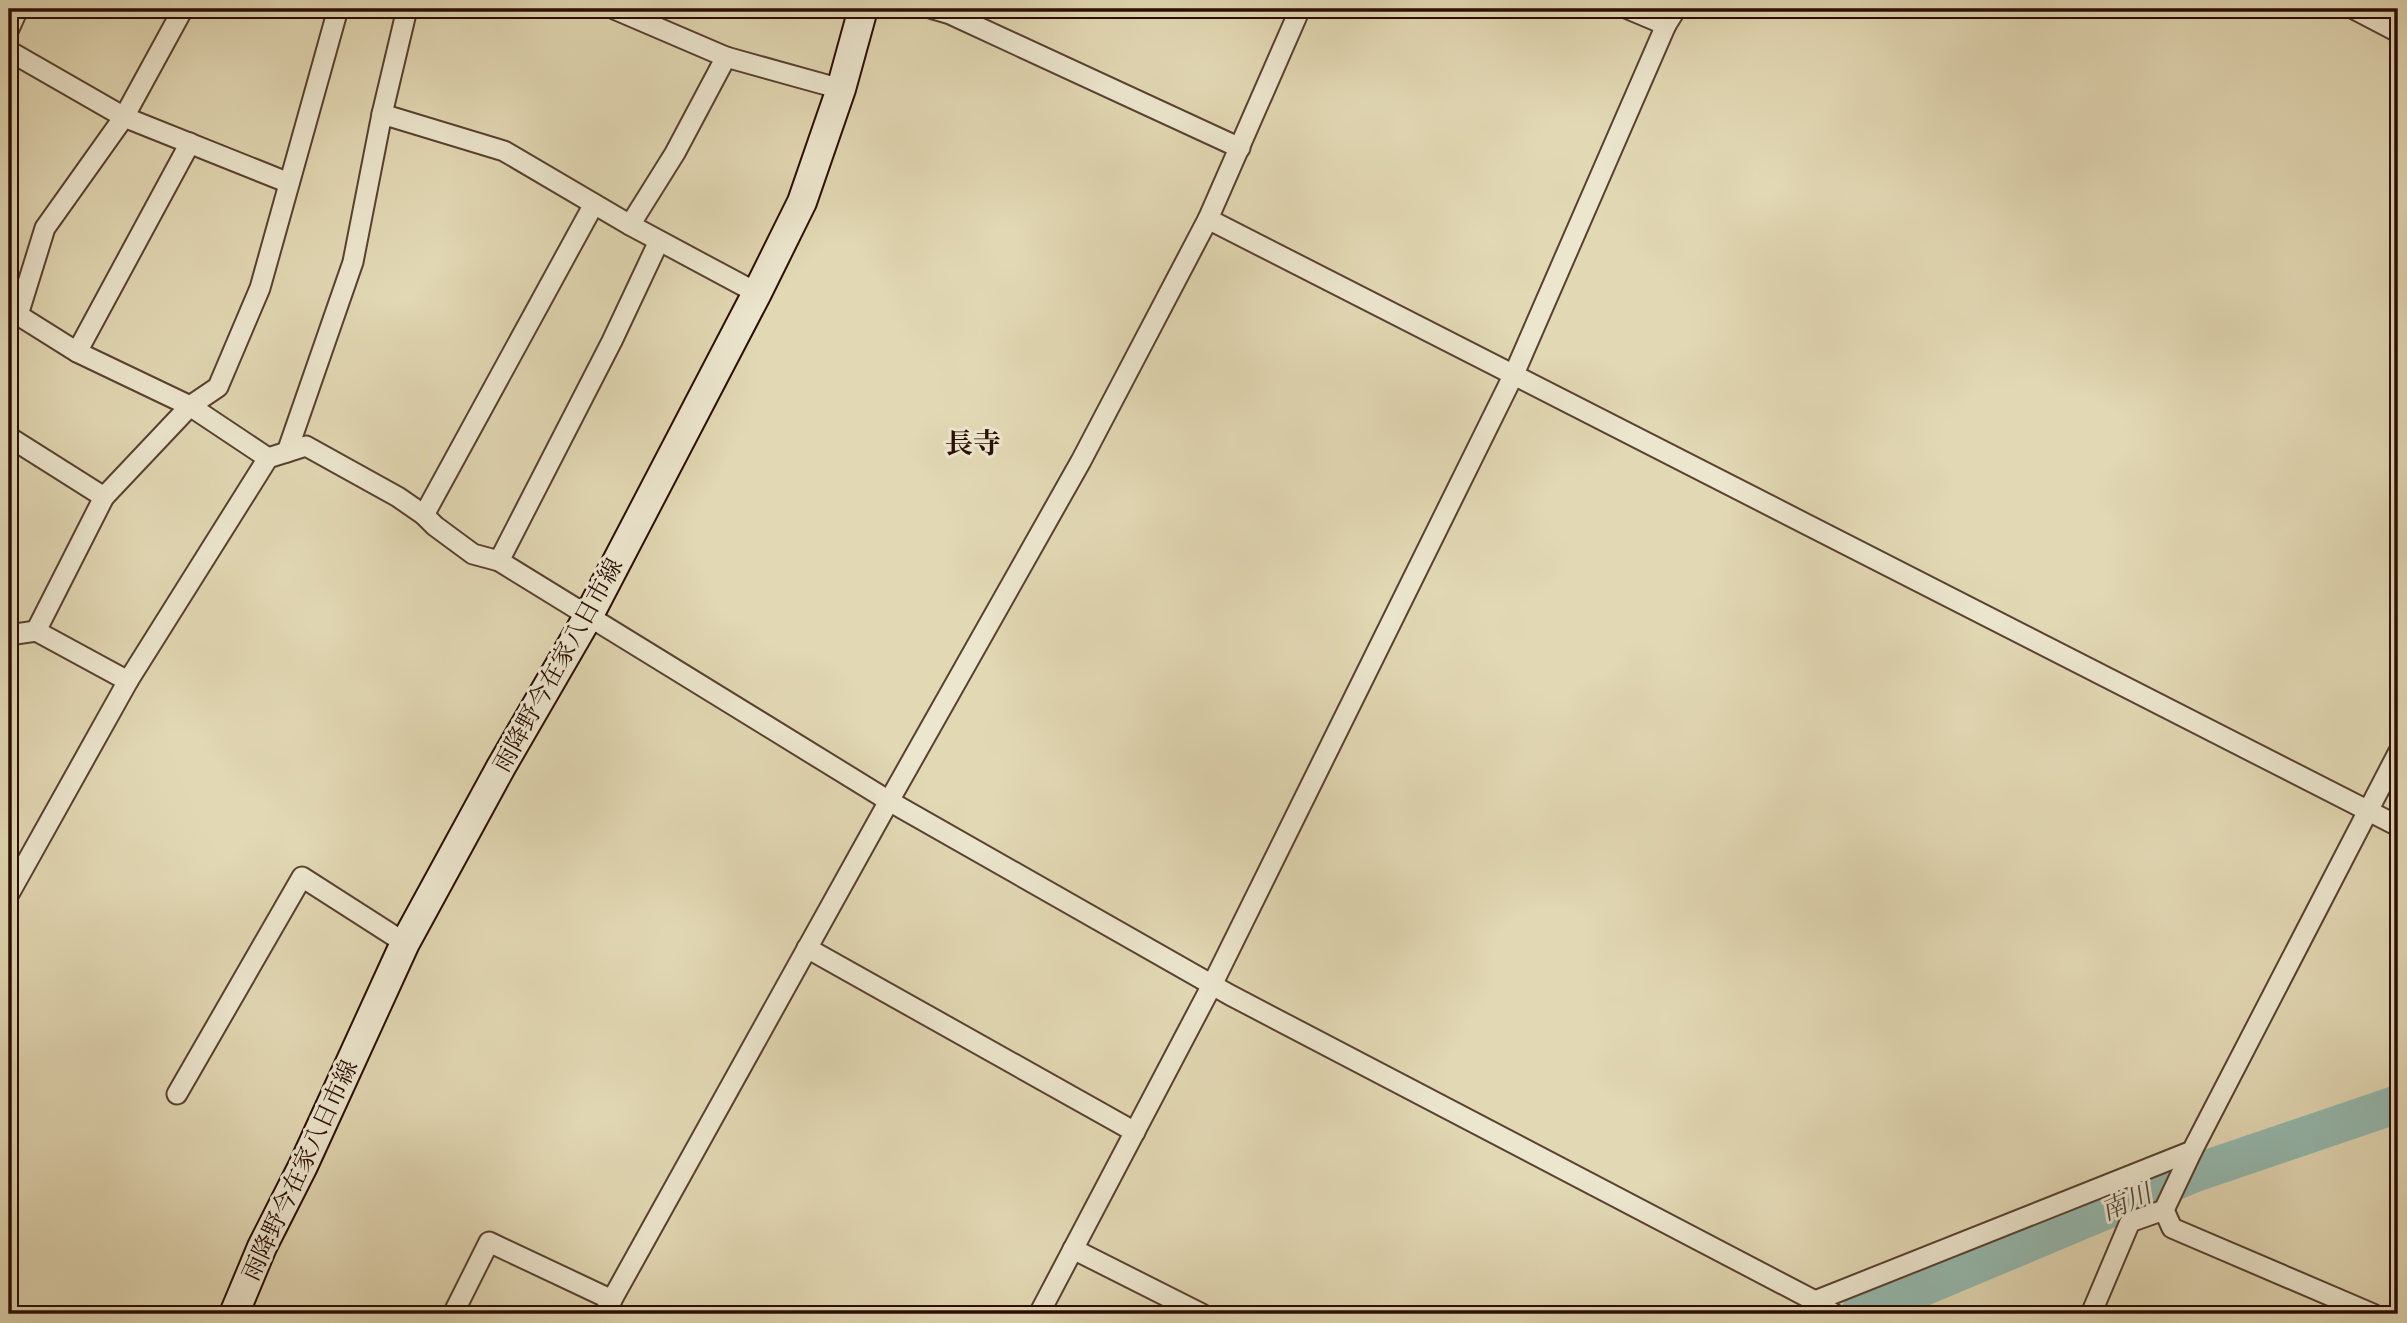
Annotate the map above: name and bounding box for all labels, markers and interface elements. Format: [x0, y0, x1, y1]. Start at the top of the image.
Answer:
district label: 長寺 [945, 427, 1001, 462]
street label: 雨降野今在家八日市線 [488, 553, 630, 778]
street label: 雨降野今在家八日市線 [237, 1055, 365, 1286]
water label: 南川 [2096, 1177, 2160, 1229]

